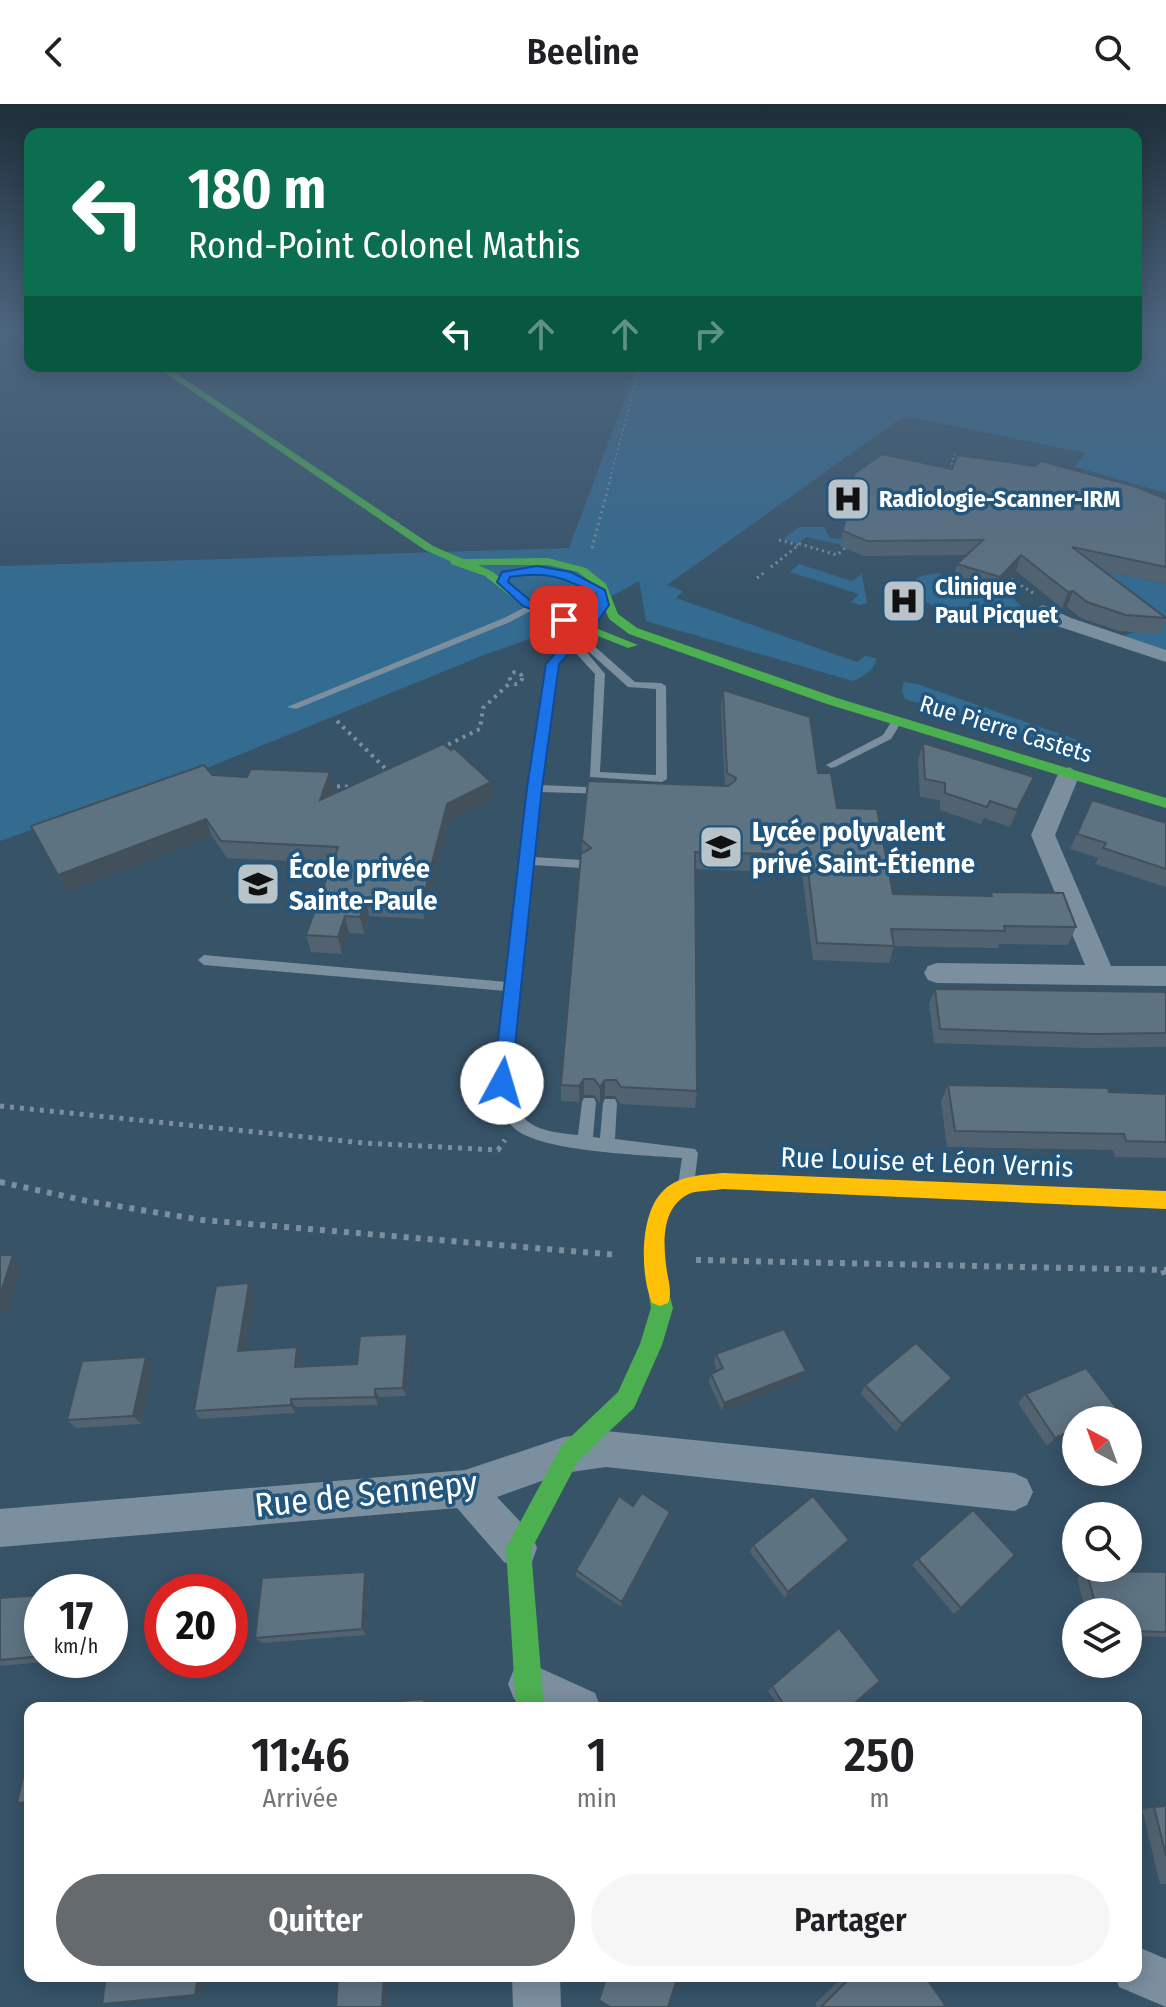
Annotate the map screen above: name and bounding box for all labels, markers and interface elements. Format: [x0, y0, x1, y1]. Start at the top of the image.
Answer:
icon: back [32, 30, 76, 74]
text: Beeline [527, 30, 639, 74]
icon: search [1090, 30, 1134, 74]
text: 180 m [188, 156, 326, 223]
icon: left [56, 160, 160, 264]
text: Rond-Point Colonel Mathis [188, 224, 580, 268]
icon: left [435, 312, 479, 356]
icon: ahead [519, 312, 563, 356]
icon: ahead [603, 312, 647, 356]
icon: right [687, 312, 731, 356]
hospital icon: Radiologie-Scanner-IRM [824, 475, 872, 523]
place label: Radiologie-Scanner-IRM [879, 485, 1120, 513]
place label: Clinique Paul Picquet [935, 573, 1059, 629]
hospital icon: Clinique Paul Picquet [880, 577, 928, 625]
pin [530, 586, 598, 654]
icon: arrive [542, 598, 586, 642]
street label: Rue Pierre Castets [917, 690, 1095, 768]
place label: Lycée polyvalent privé Saint-Étienne [752, 815, 975, 880]
school or university icon: Lycée polyvalent privé Saint-Étienne [697, 823, 745, 871]
place label: École privée Sainte-Paule [289, 851, 438, 917]
school or university icon: École privée Sainte-Paule [234, 860, 282, 908]
position arrow [460, 1041, 544, 1125]
street label: Rue Louise et Léon Vernis [780, 1140, 1074, 1184]
north arrow [1062, 1406, 1142, 1486]
map controls [1062, 1406, 1142, 1678]
street label: Rue de Sennepy [253, 1462, 479, 1526]
button: search [1062, 1502, 1142, 1582]
speed limit sign: 20 [144, 1574, 248, 1678]
text: 17 [59, 1592, 93, 1640]
button: layers [1062, 1598, 1142, 1678]
text: km/h [54, 1634, 98, 1658]
text: 11:46 [251, 1726, 350, 1784]
text: 1 [587, 1726, 607, 1784]
text: 250 [844, 1726, 915, 1784]
text: Arrivée [263, 1783, 338, 1814]
text: min [577, 1783, 617, 1814]
text: m [870, 1783, 890, 1814]
button: Quitter [56, 1874, 575, 1966]
button: Partager [591, 1874, 1110, 1966]

